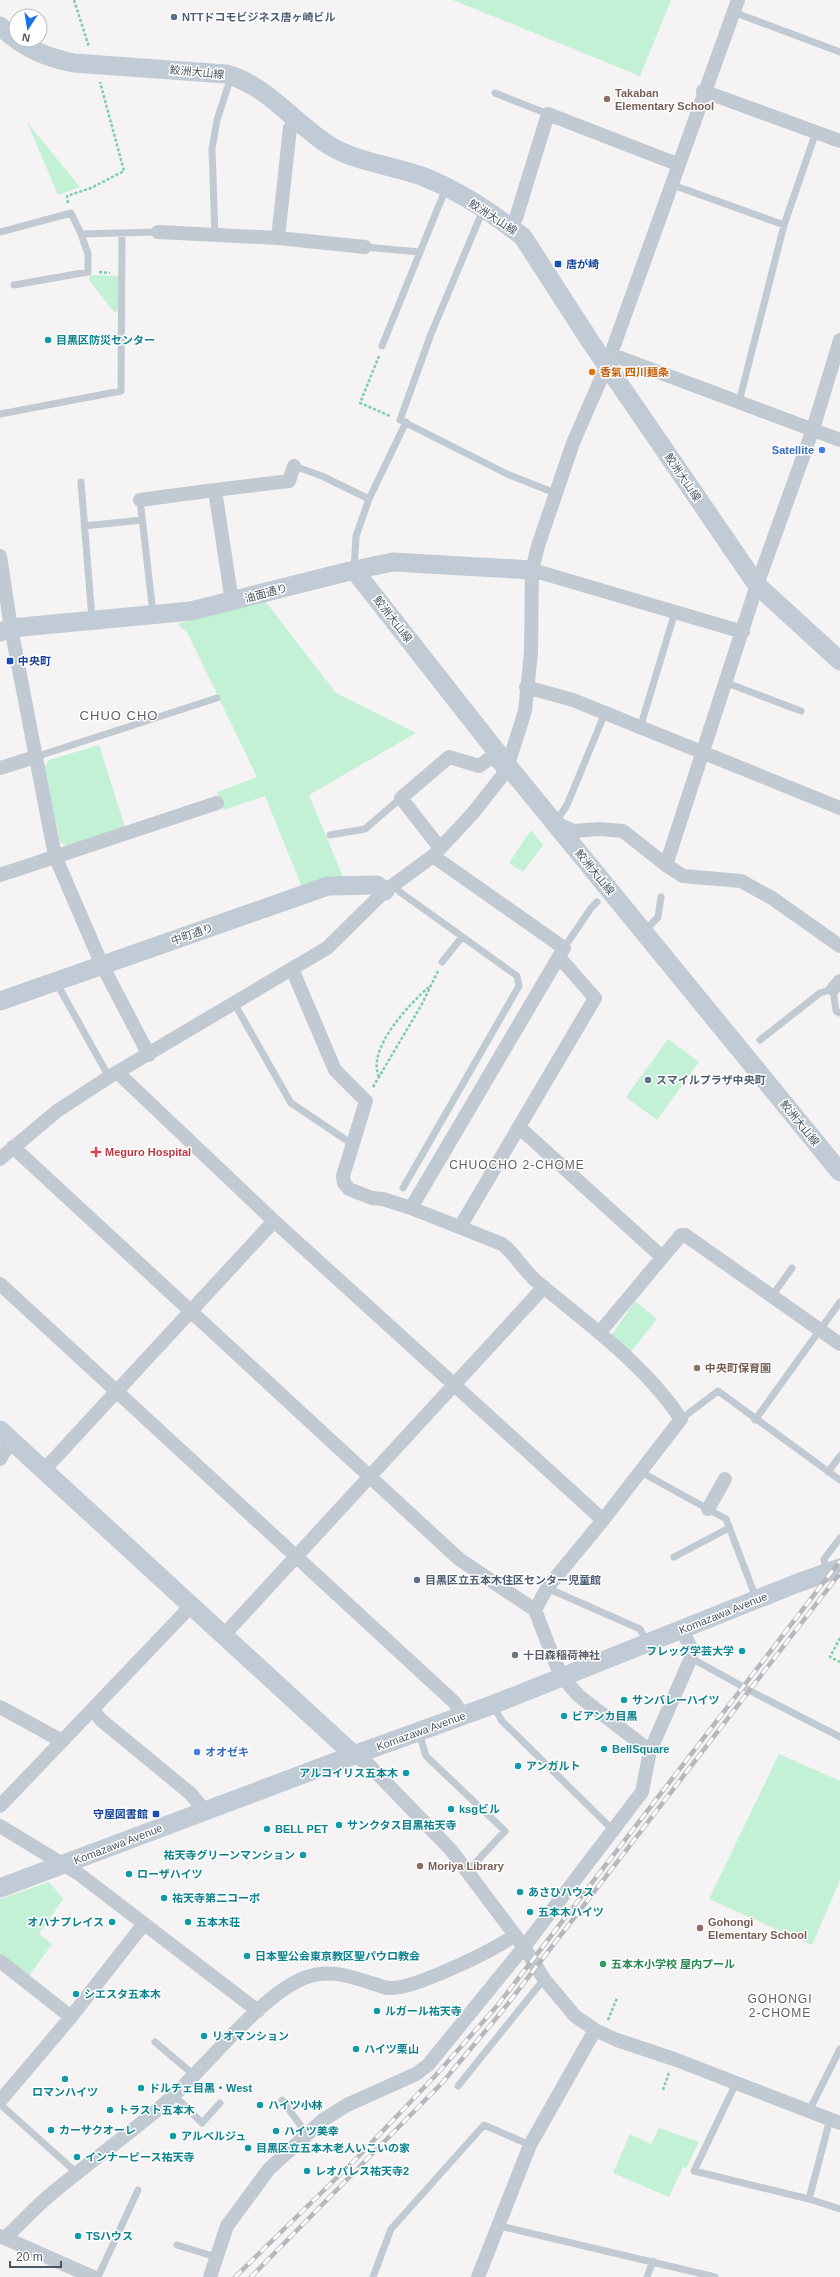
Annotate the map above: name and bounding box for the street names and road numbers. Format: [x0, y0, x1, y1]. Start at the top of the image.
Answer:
street label: 鮫洲大山線 [169, 64, 225, 80]
street label: 鮫洲大山線 [467, 197, 519, 237]
street label: 鮫洲大山線 [663, 451, 703, 503]
street label: 油面通り [243, 582, 289, 604]
street label: 鮫洲大山線 [371, 594, 415, 644]
street label: 鮫洲大山線 [573, 847, 617, 897]
street label: 中町通り [169, 921, 215, 947]
street label: 鮫洲大山線 [778, 1098, 822, 1148]
street label: Komazawa Avenue [677, 1590, 769, 1636]
street label: Komazawa Avenue [375, 1709, 467, 1753]
street label: Komazawa Avenue [72, 1822, 164, 1866]

